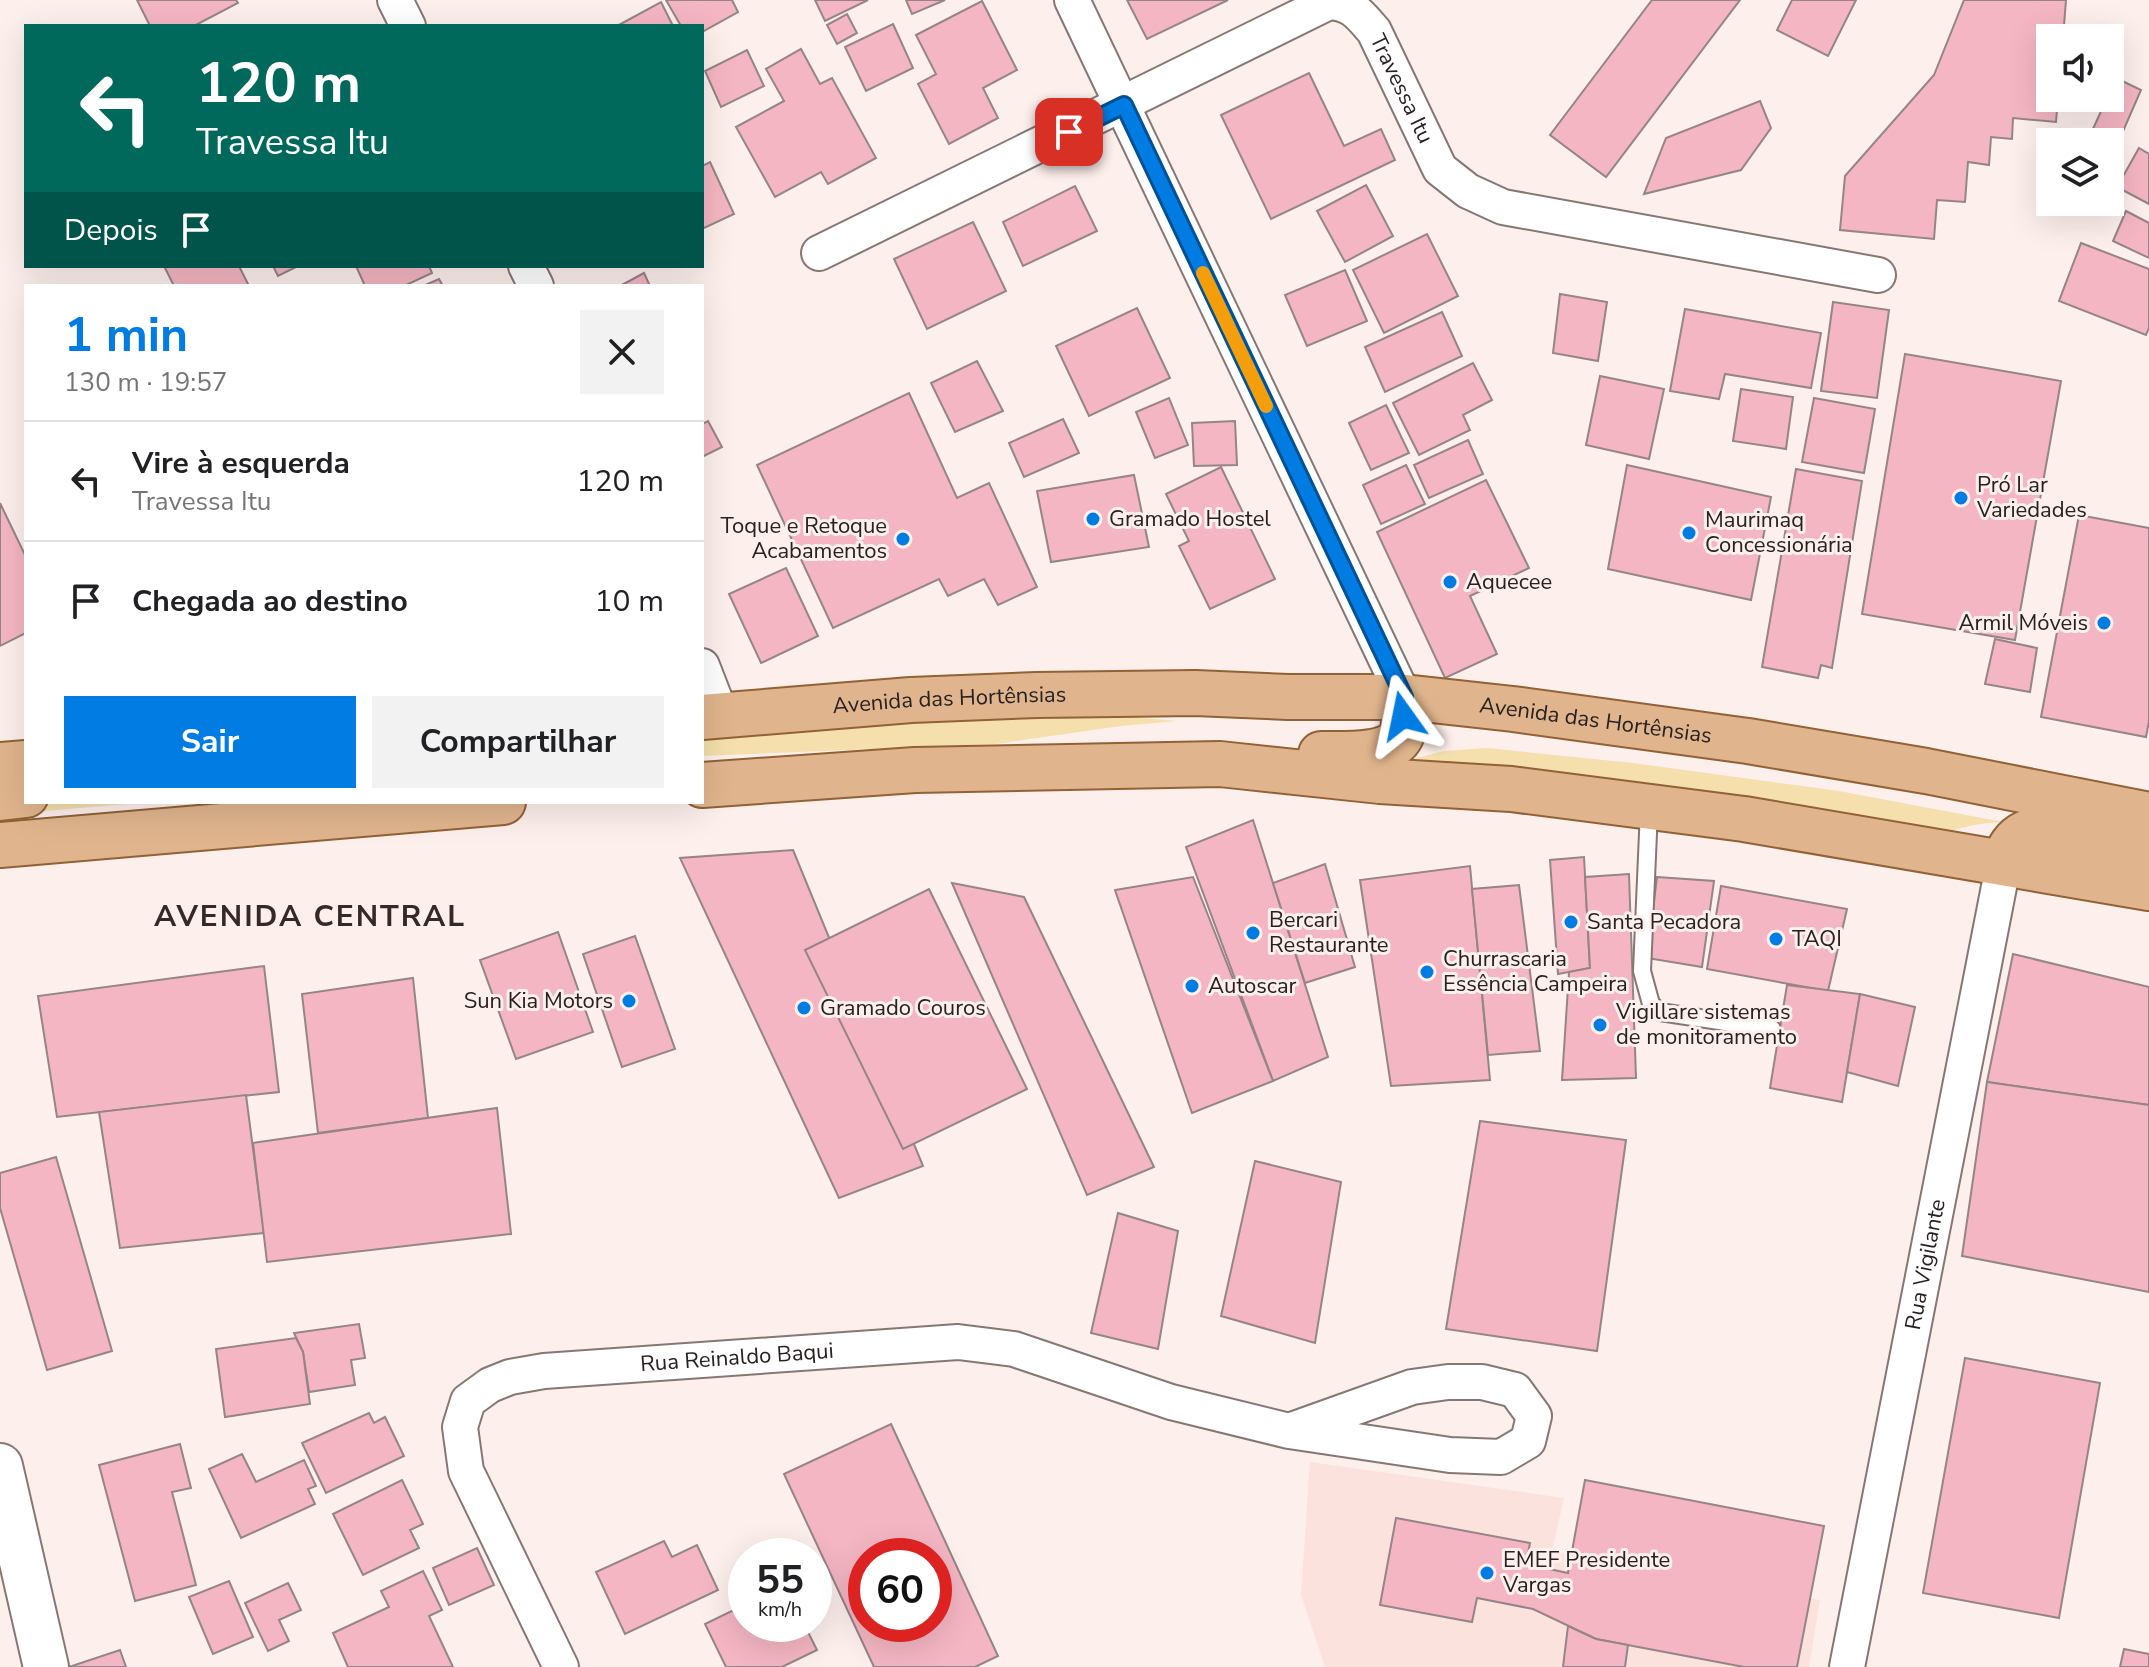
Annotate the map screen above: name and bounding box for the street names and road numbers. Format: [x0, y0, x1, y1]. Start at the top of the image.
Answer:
street label: Travessa Itu [1363, 29, 1441, 148]
street label: Avenida das Hortênsias [831, 680, 1066, 721]
street label: Avenida das Hortênsias [1478, 690, 1714, 751]
street label: Rua Vigilante [1898, 1197, 1953, 1333]
street label: Rua Reinaldo Baqui [639, 1336, 835, 1379]

